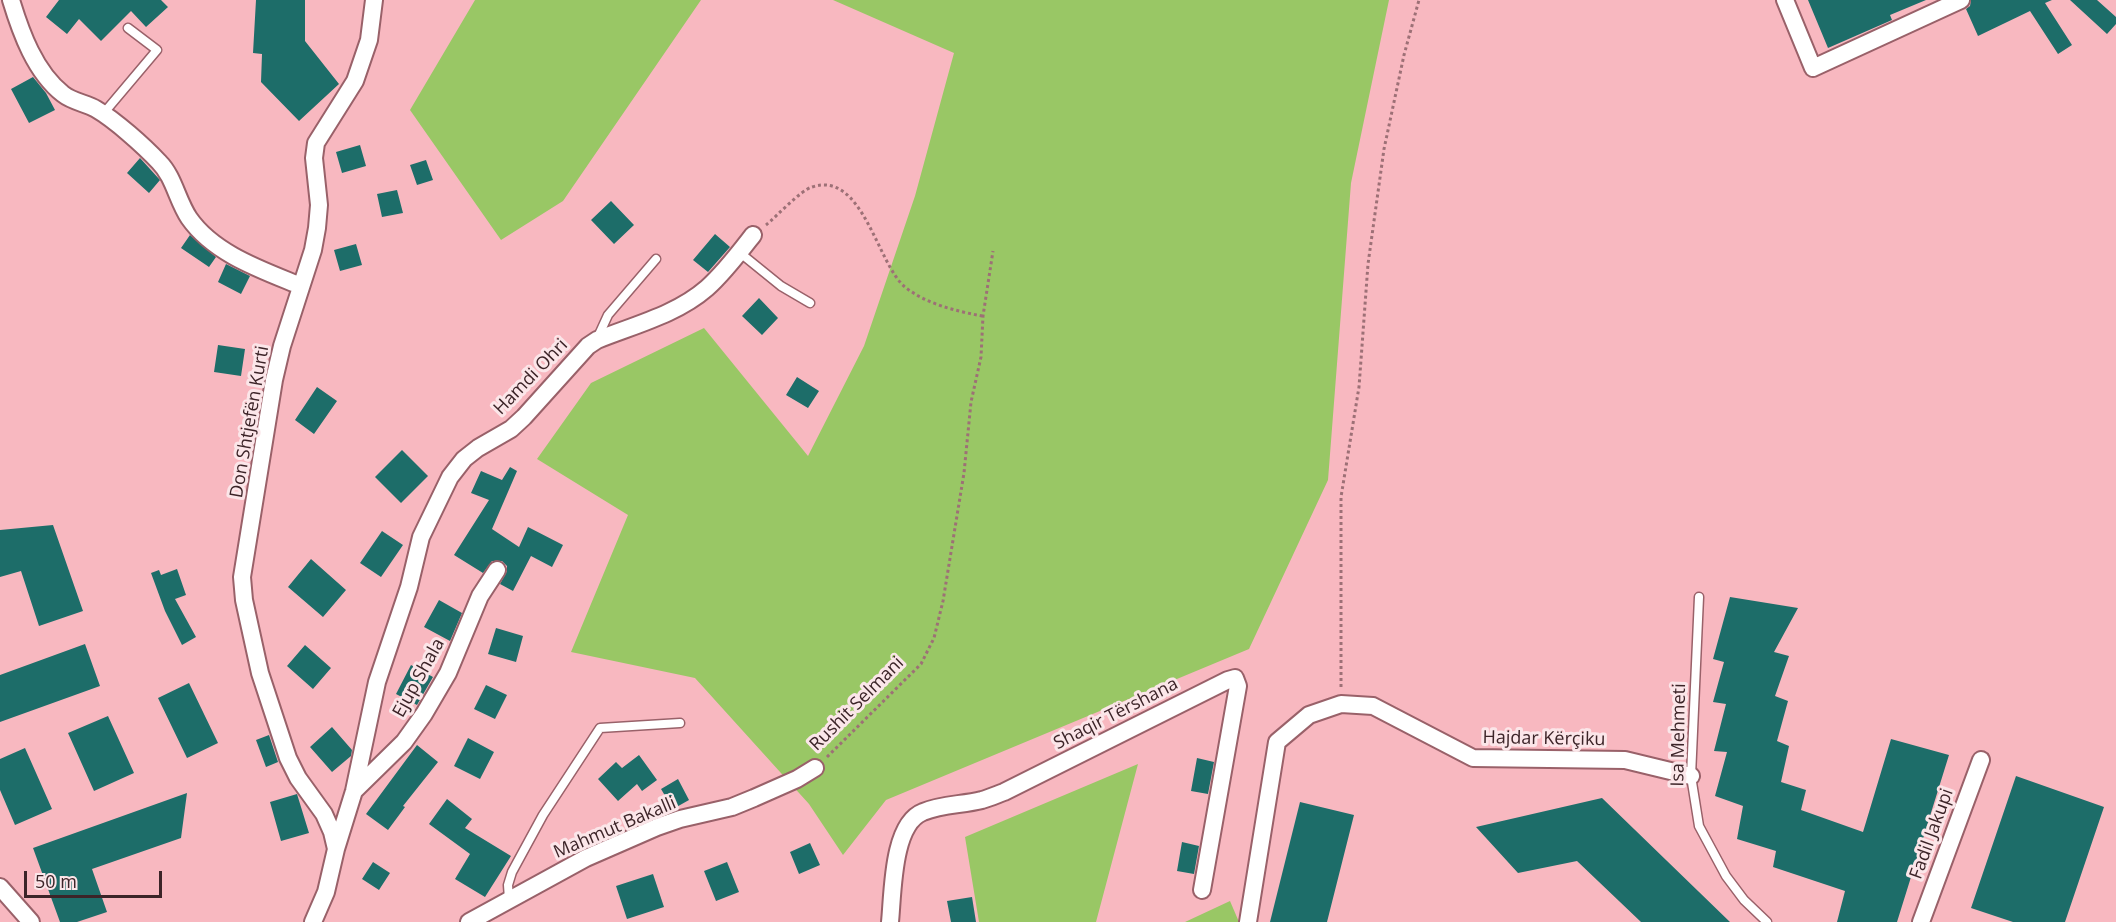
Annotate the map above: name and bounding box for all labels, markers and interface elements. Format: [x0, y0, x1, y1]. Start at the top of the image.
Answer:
street label: Hamdi Ohri [490, 335, 572, 419]
street label: Don Shtjefën Kurti [226, 344, 274, 500]
street label: Ejup Shala [389, 635, 449, 721]
street label: Rushit Selmani [805, 652, 909, 756]
street label: Shaqir Tërshana [1050, 673, 1182, 755]
street label: Isa Mehmeti [1667, 683, 1691, 787]
street label: Hajdar Kërçiku [1482, 727, 1606, 751]
street label: Fadil Jakupi [1906, 786, 1958, 882]
street label: Mahmut Bakalli [551, 793, 679, 863]
scale bar [27, 859, 165, 897]
text: 50 m [35, 869, 77, 893]

